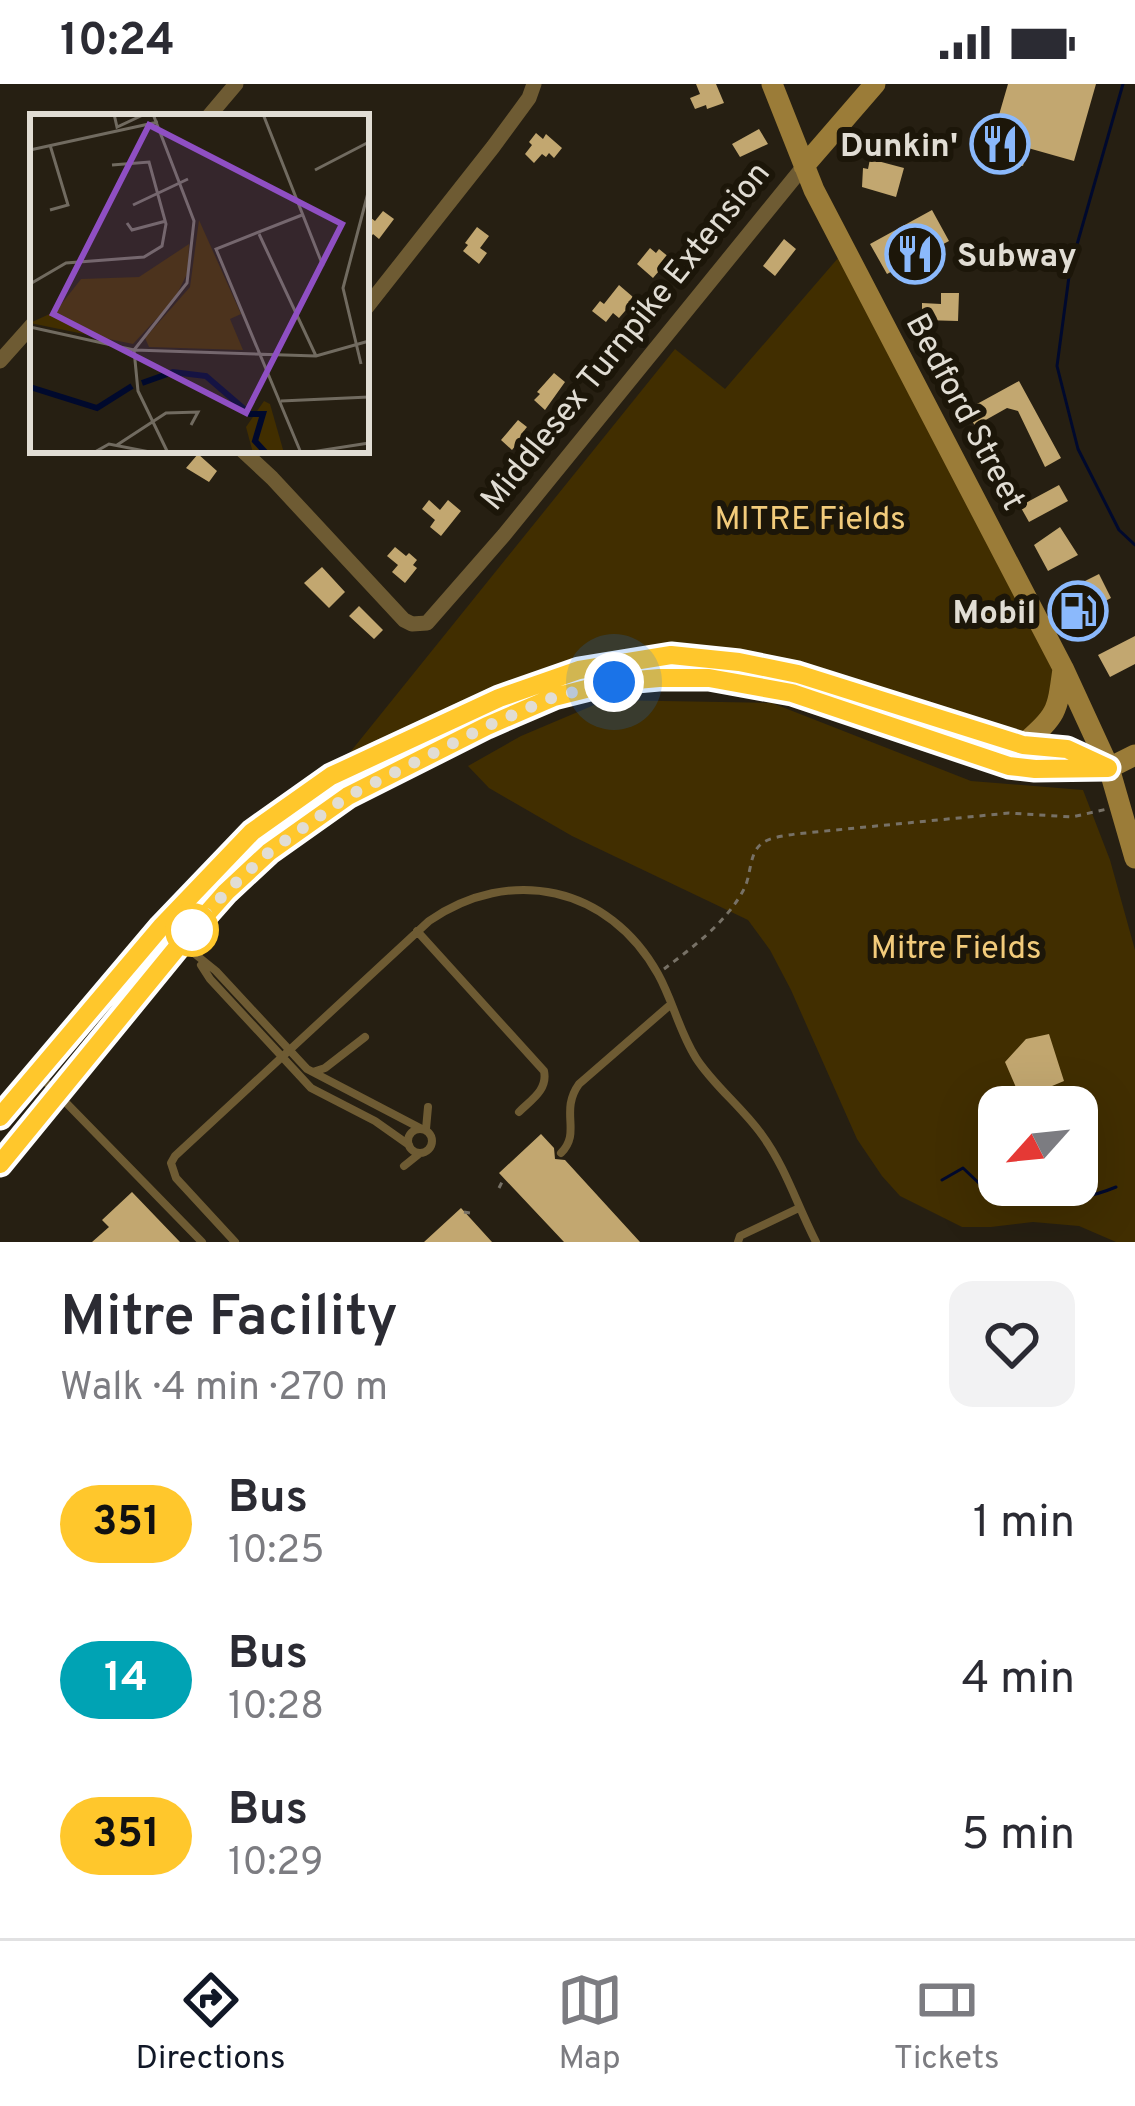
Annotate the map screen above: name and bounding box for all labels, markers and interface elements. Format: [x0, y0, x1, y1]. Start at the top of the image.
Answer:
text: 10:24 [60, 14, 175, 71]
restaurant icon: Dunkin' [969, 113, 1031, 175]
inset map [30, 114, 369, 453]
place label: Dunkin' [840, 127, 958, 169]
street label: Middlesex Turnpike Extension [473, 155, 781, 521]
restaurant icon: Subway [884, 223, 946, 285]
place label: Subway [957, 237, 1077, 279]
street label: Bedford Street [894, 307, 1033, 518]
park label: MITRE Fields [714, 500, 906, 542]
fuel station icon: Mobil [1047, 580, 1109, 642]
place label: Mobil [953, 594, 1036, 636]
your location [584, 652, 644, 712]
unlabelled marker [167, 905, 217, 955]
park label: Mitre Fields [871, 929, 1041, 971]
north arrow [978, 1086, 1098, 1206]
map controls [978, 1086, 1098, 1206]
button: heart [949, 1281, 1075, 1407]
text: Mitre Facility [60, 1284, 398, 1356]
text: Walk · 4 min · 270 m [60, 1365, 388, 1414]
text: Bus [228, 1471, 308, 1528]
text: 1 min [973, 1496, 1075, 1553]
text: 351 [92, 1497, 160, 1550]
text: 10:25 [228, 1528, 324, 1577]
text: Bus [228, 1627, 308, 1684]
text: 4 min [962, 1652, 1075, 1709]
text: 14 [104, 1653, 148, 1706]
text: 10:28 [228, 1684, 324, 1733]
text: Bus [228, 1783, 308, 1840]
text: 5 min [962, 1808, 1075, 1865]
text: 351 [92, 1809, 160, 1862]
text: 10:29 [228, 1840, 324, 1889]
tab: Directions [136, 1967, 285, 2081]
tab: Map [557, 1967, 623, 2081]
tab: Tickets [894, 1967, 999, 2081]

